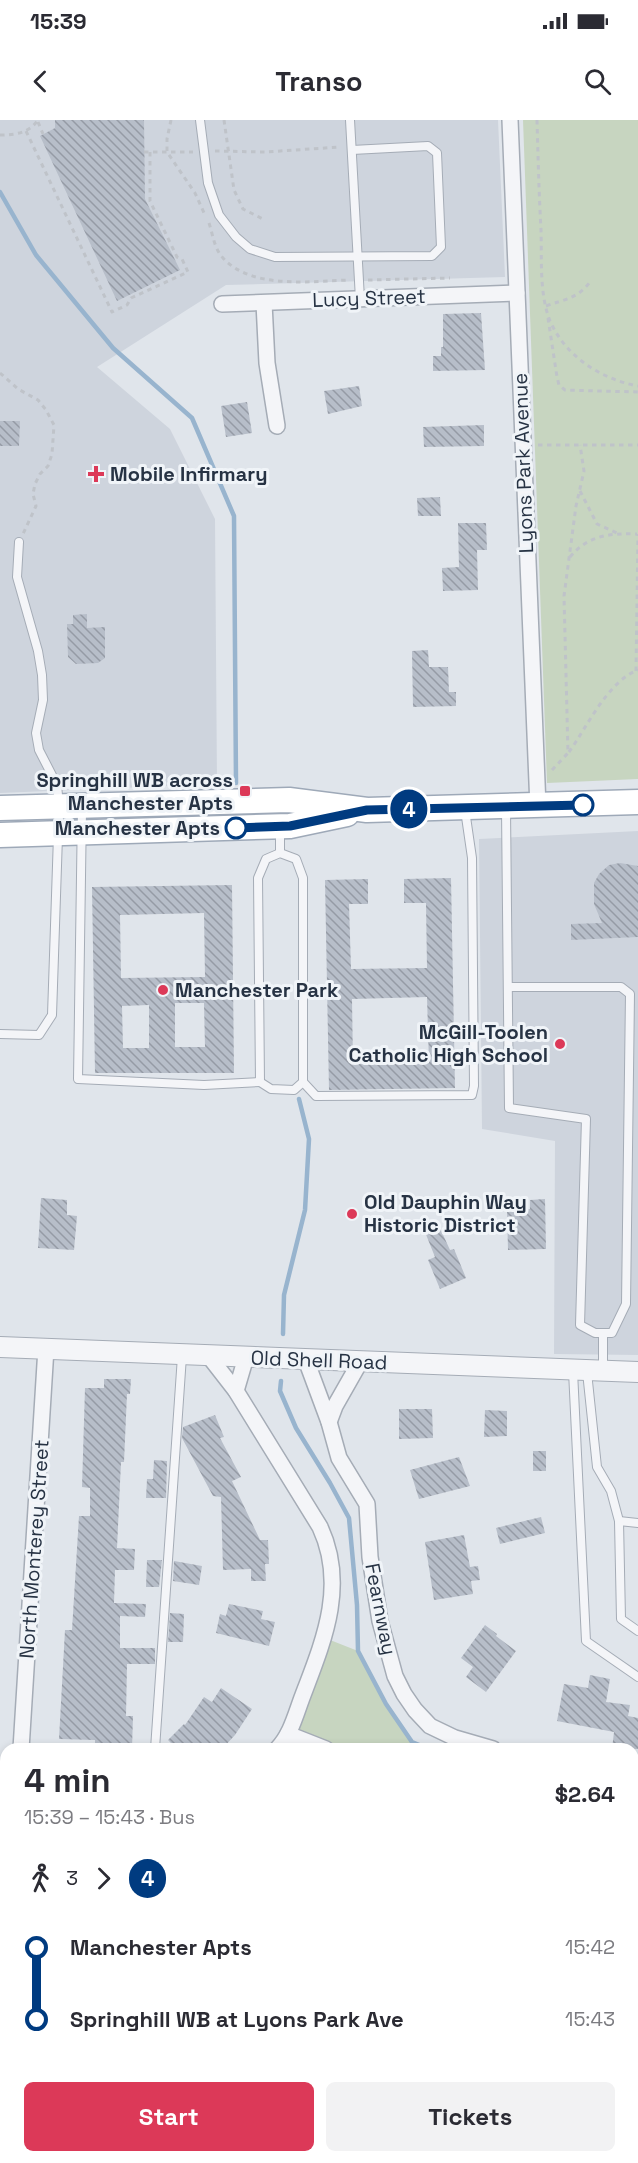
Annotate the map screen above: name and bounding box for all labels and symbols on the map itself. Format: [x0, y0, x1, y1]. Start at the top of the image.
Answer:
street label: Lucy Street [312, 283, 426, 313]
street label: Lyons Park Avenue [507, 372, 539, 554]
place label: Mobile Infirmary [110, 461, 268, 487]
marker: Mobile Infirmary [87, 465, 105, 483]
place label: Springhill WB across Manchester Apts [36, 767, 233, 816]
marker: Springhill WB across Manchester Apts [238, 784, 252, 798]
line badge: 4 [390, 790, 428, 828]
unlabelled marker [572, 794, 594, 816]
place label: Manchester Apts [55, 815, 220, 841]
marker: Manchester Apts [225, 817, 247, 839]
place label: Manchester Park [175, 977, 338, 1003]
marker: Manchester Park [156, 983, 170, 997]
place label: McGill-Toolen Catholic High School [349, 1019, 548, 1068]
marker: McGill-Toolen Catholic High School [553, 1037, 567, 1051]
place label: Old Dauphin Way Historic District [364, 1189, 527, 1238]
marker: Old Dauphin Way Historic District [345, 1207, 359, 1221]
street label: Old Shell Road [250, 1345, 388, 1375]
street label: North Monterey Street [13, 1439, 55, 1659]
street label: Fearnway [359, 1561, 403, 1657]

